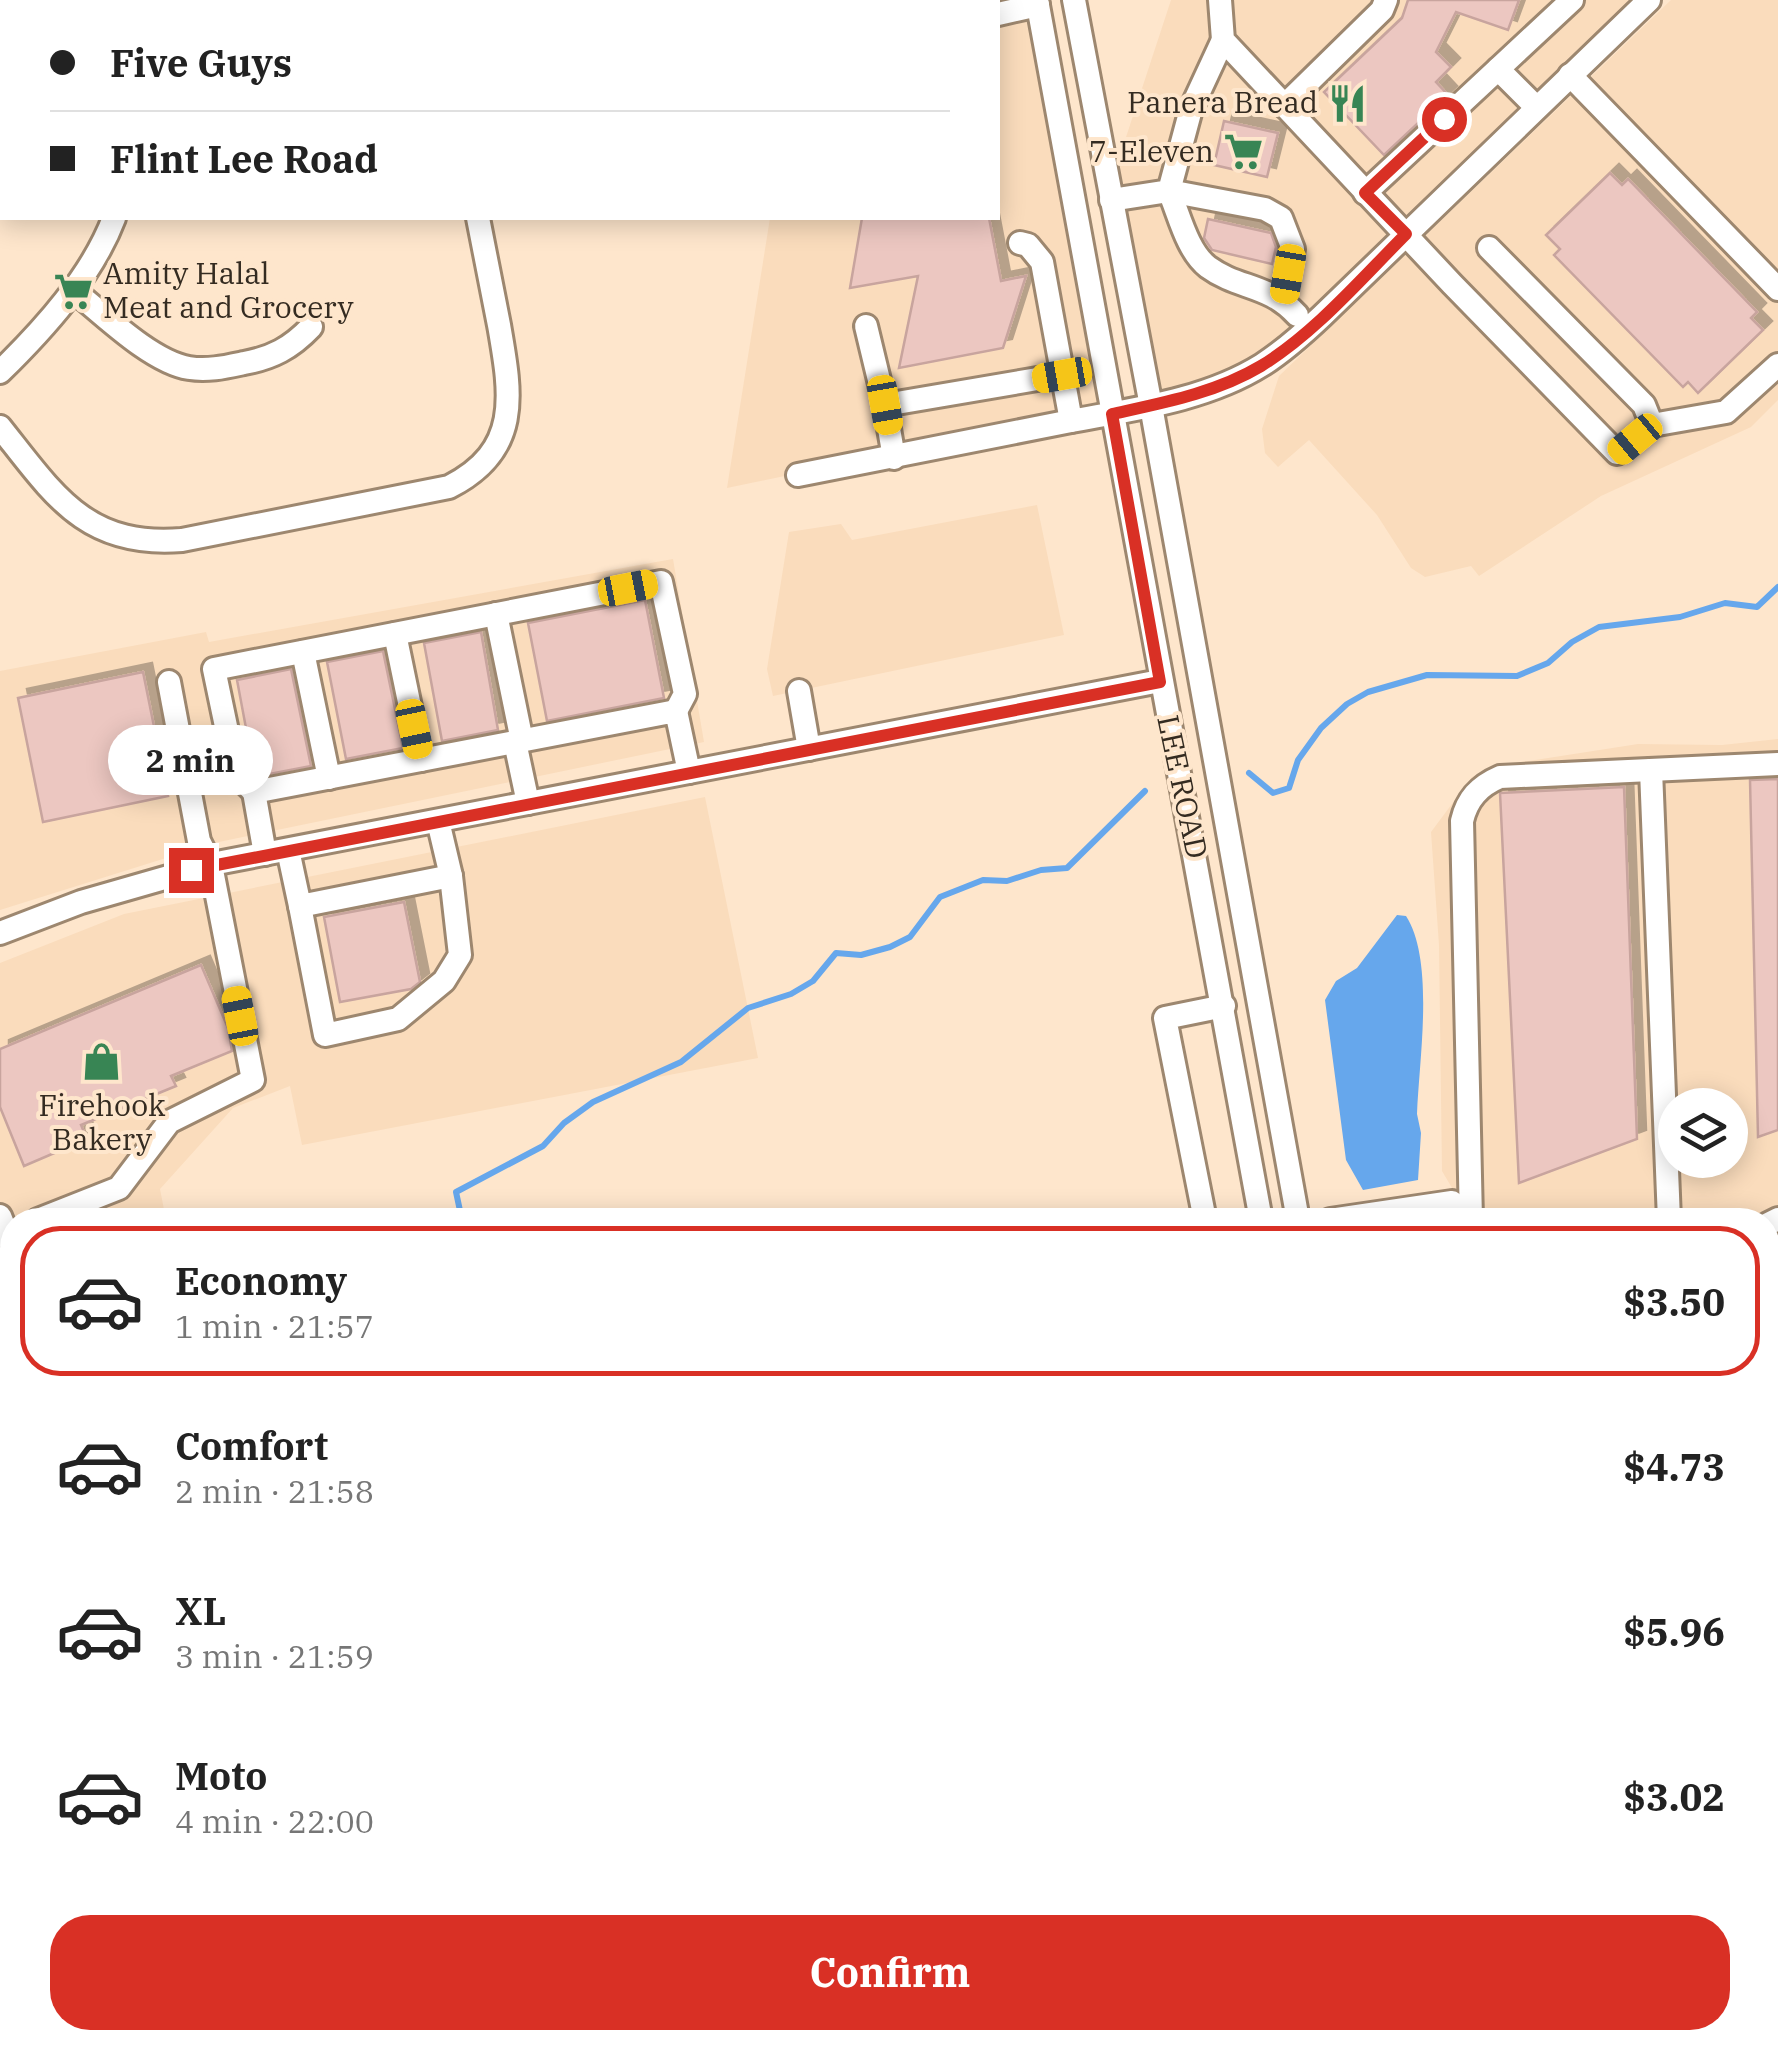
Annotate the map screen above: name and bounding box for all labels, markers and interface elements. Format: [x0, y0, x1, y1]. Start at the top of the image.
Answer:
text: Five Guys [110, 38, 292, 87]
place label: Panera Bread [1127, 82, 1318, 121]
restaurant icon: Panera Bread [1327, 82, 1369, 124]
route start [1422, 97, 1467, 142]
place label: 7-Eleven [1089, 131, 1214, 170]
supermarket icon: 7-Eleven [1223, 131, 1265, 173]
text: Flint Lee Road [110, 134, 378, 183]
car [1268, 242, 1308, 306]
place label: Amity Halal Meat and Grocery [103, 253, 354, 326]
supermarket icon: Amity Halal Meat and Grocery [52, 270, 94, 312]
car [1030, 355, 1094, 395]
car [865, 373, 905, 437]
car [1602, 408, 1668, 470]
car [596, 568, 660, 608]
car [393, 697, 435, 761]
street label: LEE ROAD [1149, 711, 1218, 862]
callout: 2 min [109, 725, 274, 795]
text: 2 min [146, 739, 235, 781]
route end [169, 848, 214, 893]
car [220, 984, 260, 1048]
shop icon: Firehook Bakery [81, 1041, 123, 1083]
place label: Firehook Bakery [38, 1085, 166, 1158]
map controls [1658, 1088, 1748, 1178]
button: layers [1658, 1088, 1748, 1178]
icon: car [55, 1256, 145, 1346]
text: Economy [175, 1256, 347, 1305]
text: $3.50 [1623, 1277, 1725, 1326]
text: 1 min · 21:57 [175, 1305, 374, 1347]
icon: car [55, 1421, 145, 1511]
text: Comfort [175, 1421, 328, 1470]
text: $4.73 [1623, 1442, 1725, 1491]
text: 2 min · 21:58 [175, 1470, 374, 1512]
icon: car [55, 1586, 145, 1676]
text: XL [175, 1586, 226, 1635]
text: $5.96 [1623, 1607, 1725, 1656]
text: 3 min · 21:59 [175, 1635, 374, 1677]
icon: car [55, 1751, 145, 1841]
text: Moto [175, 1751, 267, 1800]
text: $3.02 [1623, 1772, 1725, 1821]
text: 4 min · 22:00 [175, 1800, 374, 1842]
button: Confirm [50, 1915, 1730, 2030]

